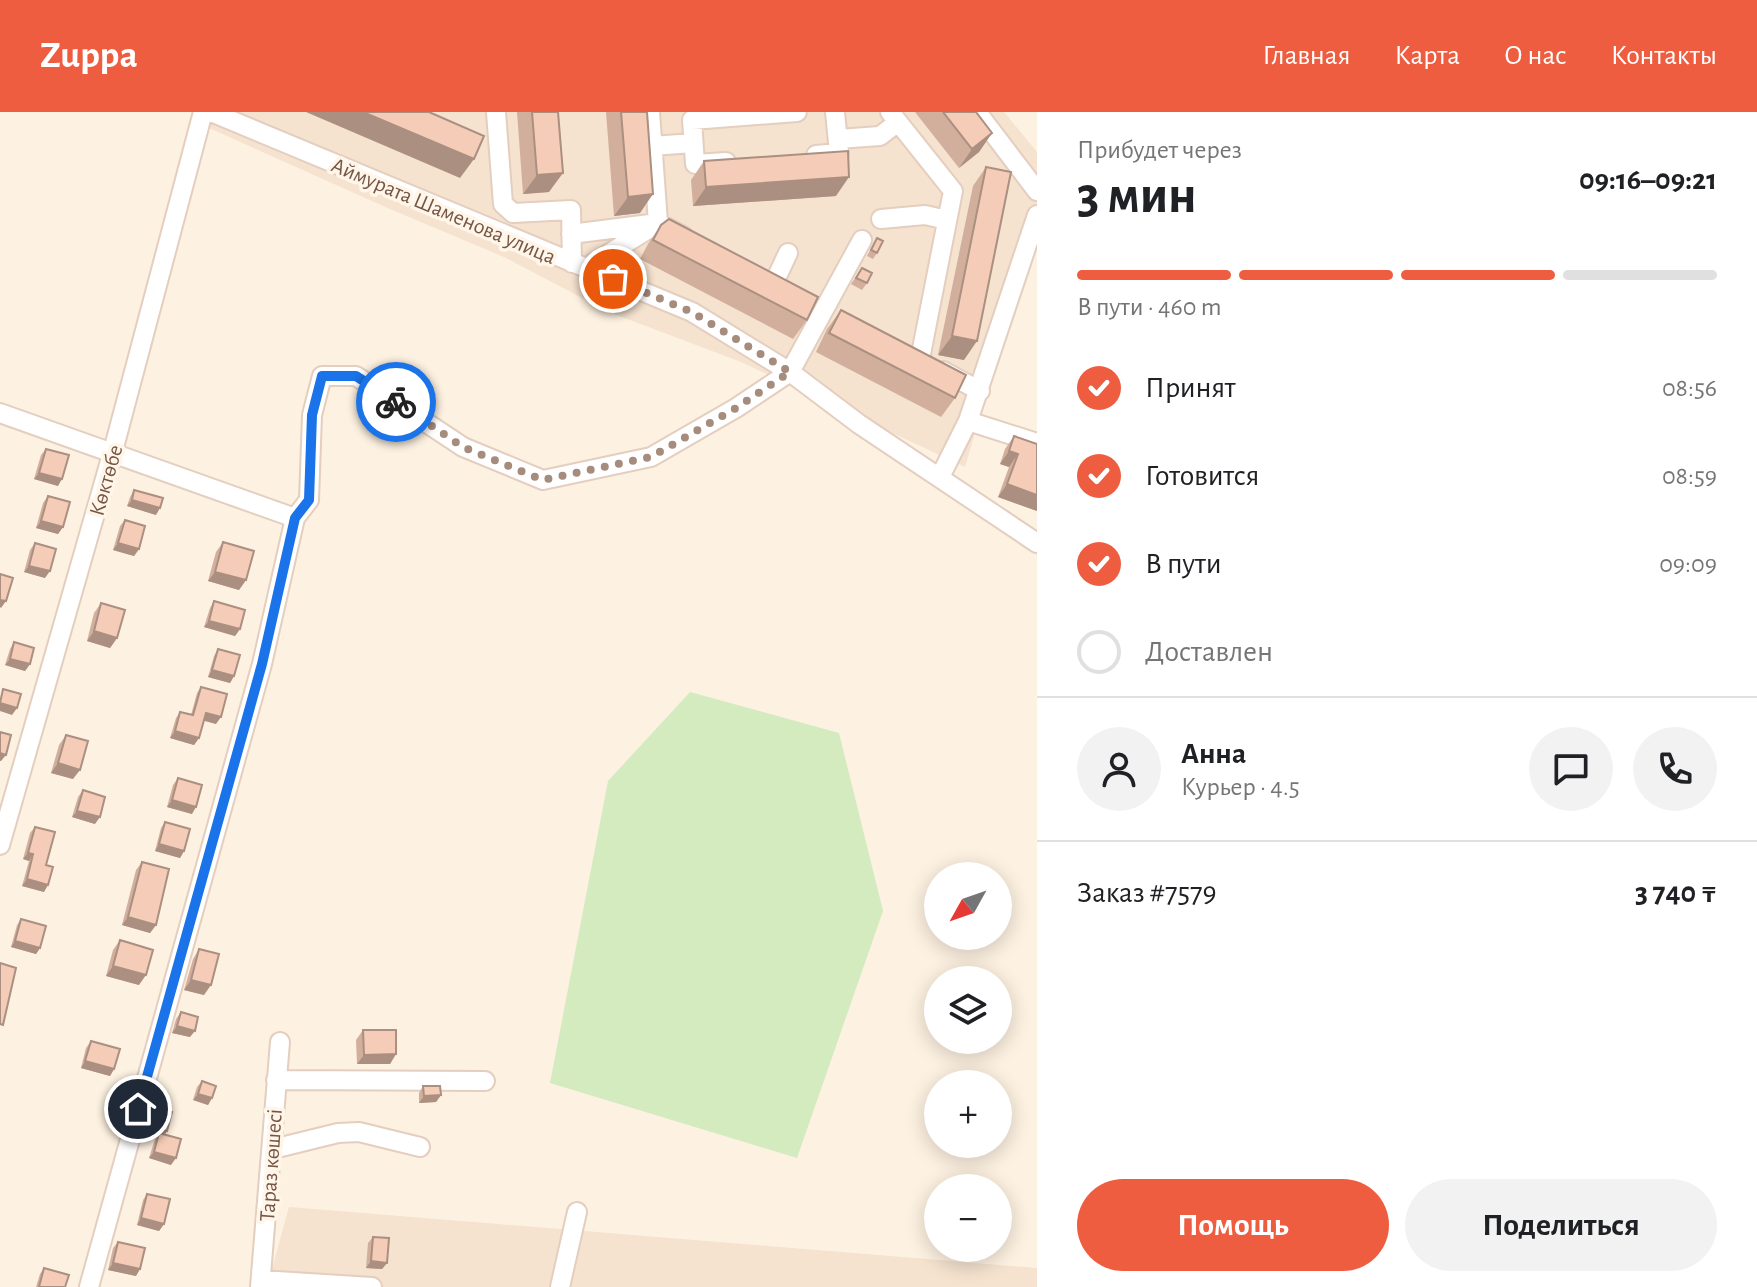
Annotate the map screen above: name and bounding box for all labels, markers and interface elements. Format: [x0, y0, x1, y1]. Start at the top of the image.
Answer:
text: Zuppa [40, 37, 138, 75]
text: Главная [1262, 42, 1350, 70]
text: Карта [1394, 42, 1460, 70]
text: О нас [1504, 42, 1567, 70]
text: Контакты [1611, 42, 1717, 70]
text: Прибудет через [1077, 137, 1242, 163]
street label: Аймурата Шаменова улица [328, 154, 559, 268]
text: 09:16–09:21 [1579, 165, 1717, 195]
text: 3 мин [1077, 170, 1197, 222]
pin [579, 245, 647, 313]
icon: bag [591, 257, 635, 301]
text: В пути · 460 m [1077, 294, 1222, 320]
courier [356, 362, 436, 442]
icon: check [1077, 366, 1121, 410]
text: Принят [1145, 373, 1236, 403]
text: 08:56 [1662, 375, 1717, 401]
icon: bike [374, 380, 418, 424]
street label: Көктөбе [85, 442, 127, 518]
icon: check [1077, 454, 1121, 498]
text: Готовится [1145, 461, 1259, 491]
text: 08:59 [1662, 463, 1717, 489]
icon: check [1077, 542, 1121, 586]
text: В пути [1145, 549, 1222, 579]
text: 09:09 [1659, 551, 1717, 577]
text: Доставлен [1145, 637, 1273, 667]
button: person [1077, 727, 1161, 811]
button: chat [1529, 727, 1613, 811]
button: phone [1633, 727, 1717, 811]
text: Анна [1181, 739, 1246, 769]
text: Курьер · 4.5 [1181, 774, 1300, 800]
north arrow [924, 862, 1012, 950]
map controls [924, 862, 1012, 1262]
text: Заказ #7579 [1077, 878, 1217, 908]
text: 3 740 ₸ [1635, 878, 1717, 908]
button: layers [924, 966, 1012, 1054]
button: + [924, 1070, 1012, 1158]
pin [104, 1075, 172, 1143]
icon: home [116, 1087, 160, 1131]
street label: Тараз көшесі [256, 1108, 286, 1222]
button: − [924, 1174, 1012, 1262]
button: Помощь [1077, 1179, 1389, 1271]
button: Поделиться [1405, 1179, 1717, 1271]

